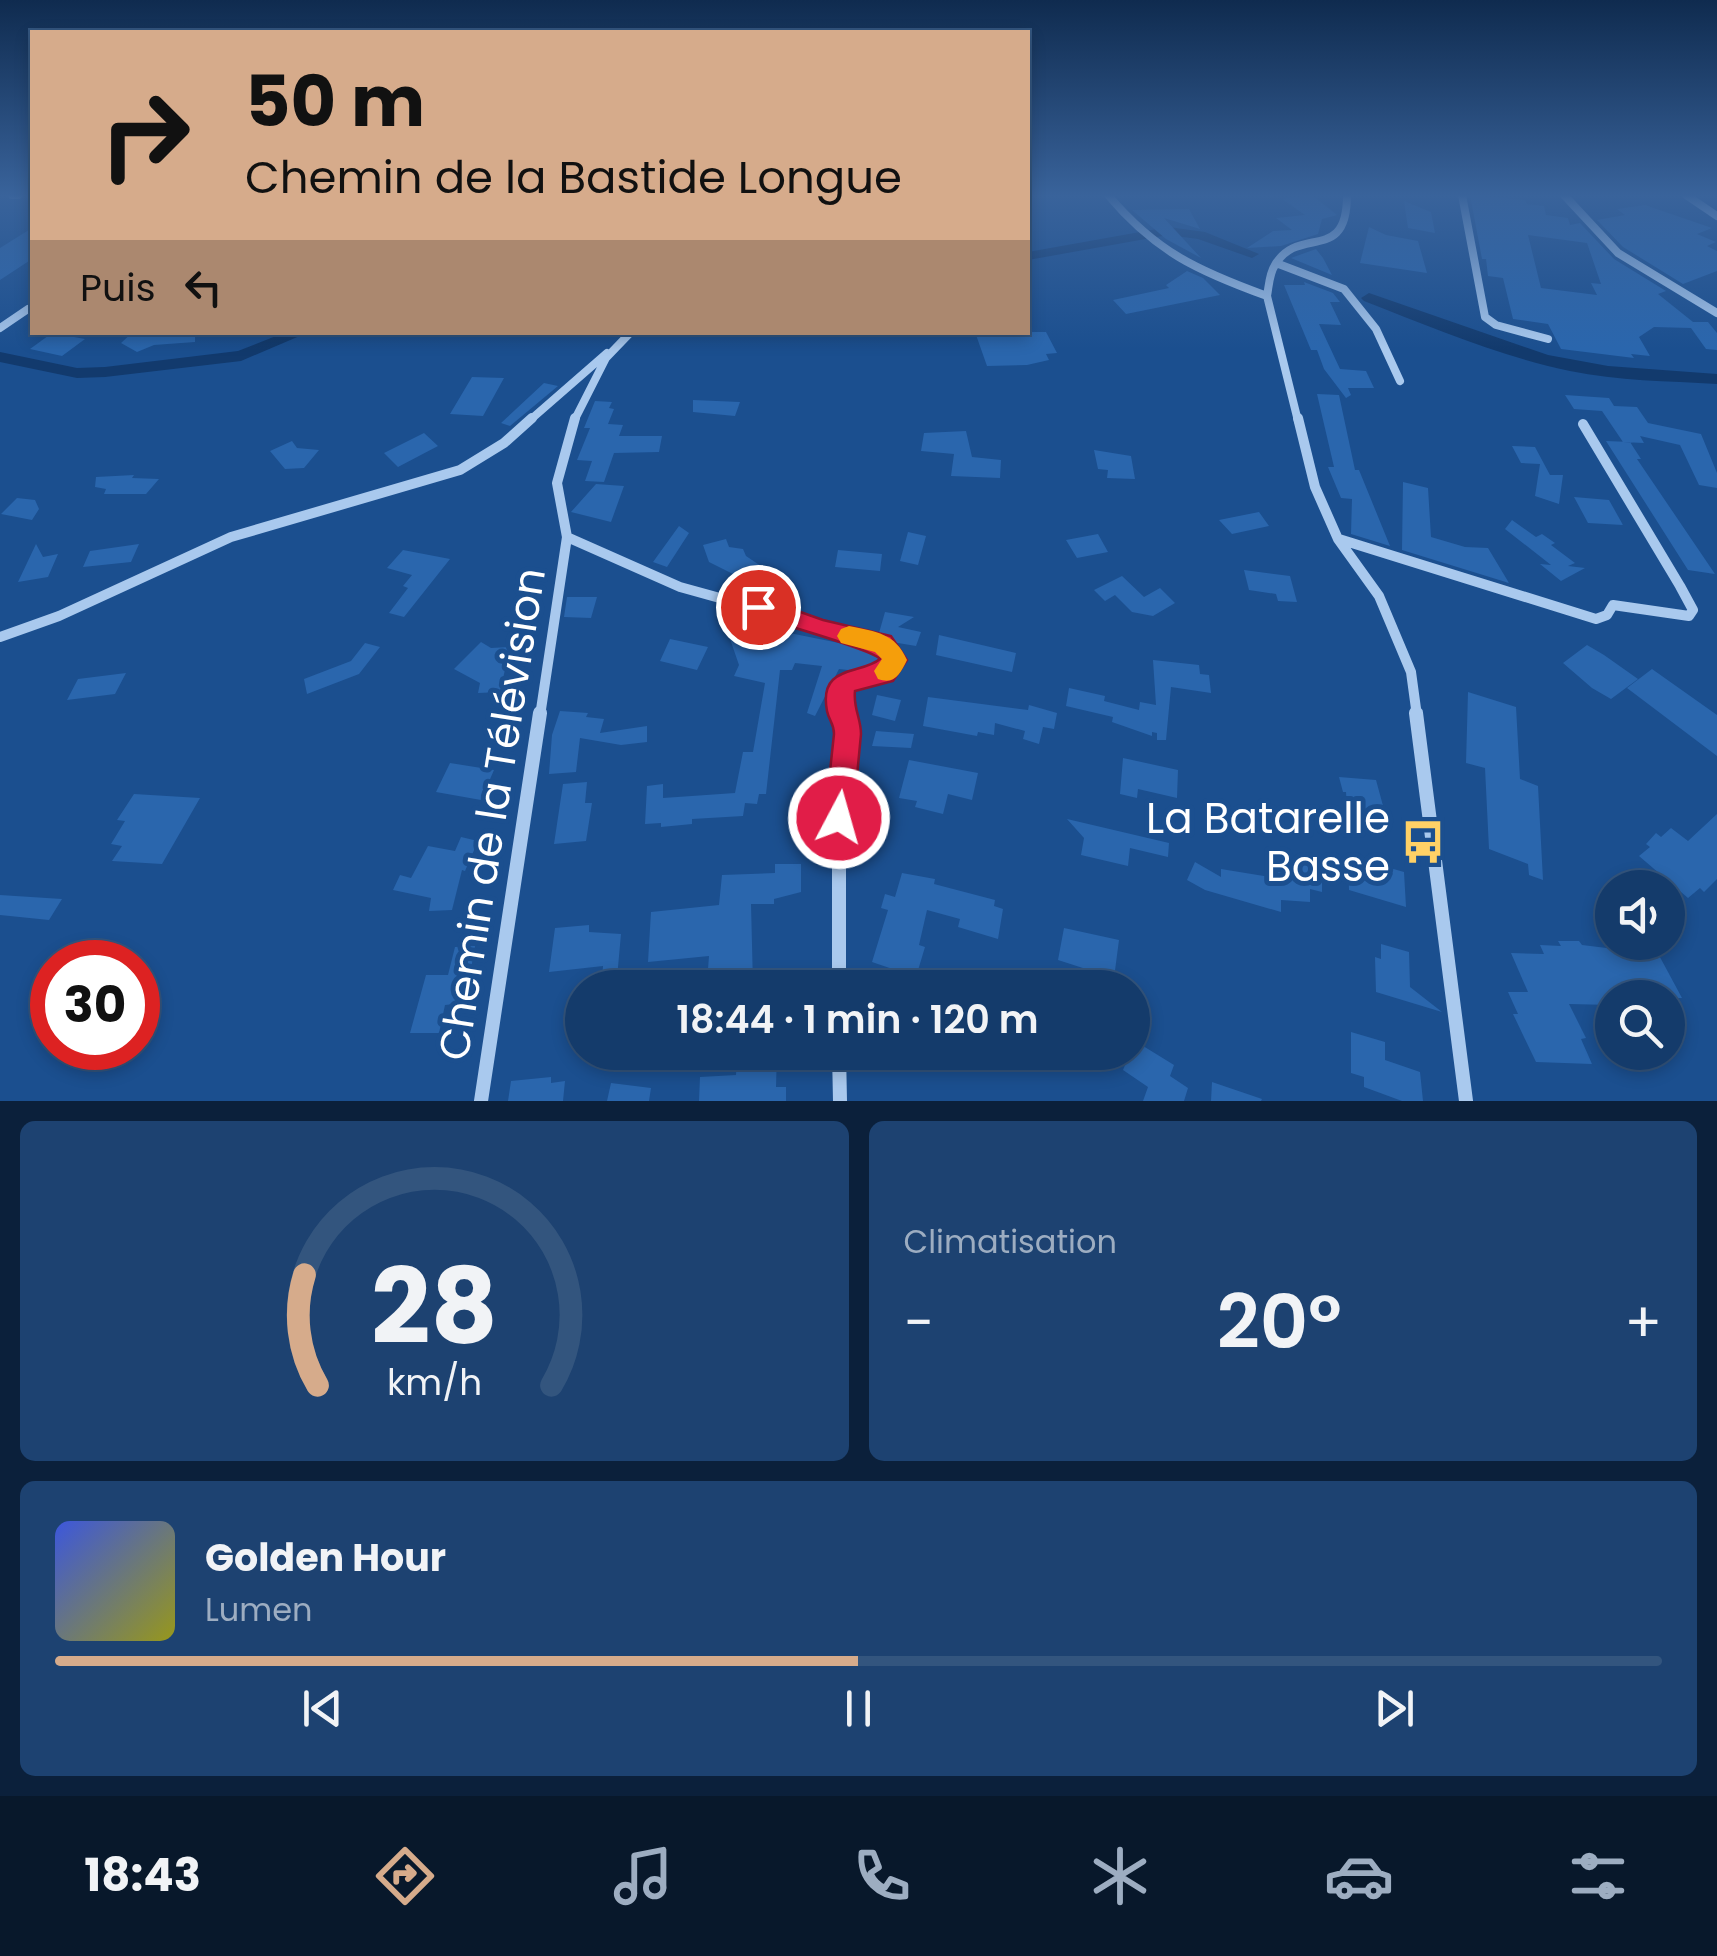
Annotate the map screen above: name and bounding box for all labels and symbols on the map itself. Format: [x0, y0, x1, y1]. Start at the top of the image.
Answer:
street label: Chemin de la Télévision [424, 564, 560, 1064]
pin [716, 565, 801, 650]
position arrow [787, 766, 891, 870]
place label: La Batarelle Basse [1146, 789, 1390, 896]
bus stop icon: La Batarelle Basse [1399, 818, 1447, 866]
speed limit sign: 30 [30, 940, 160, 1070]

